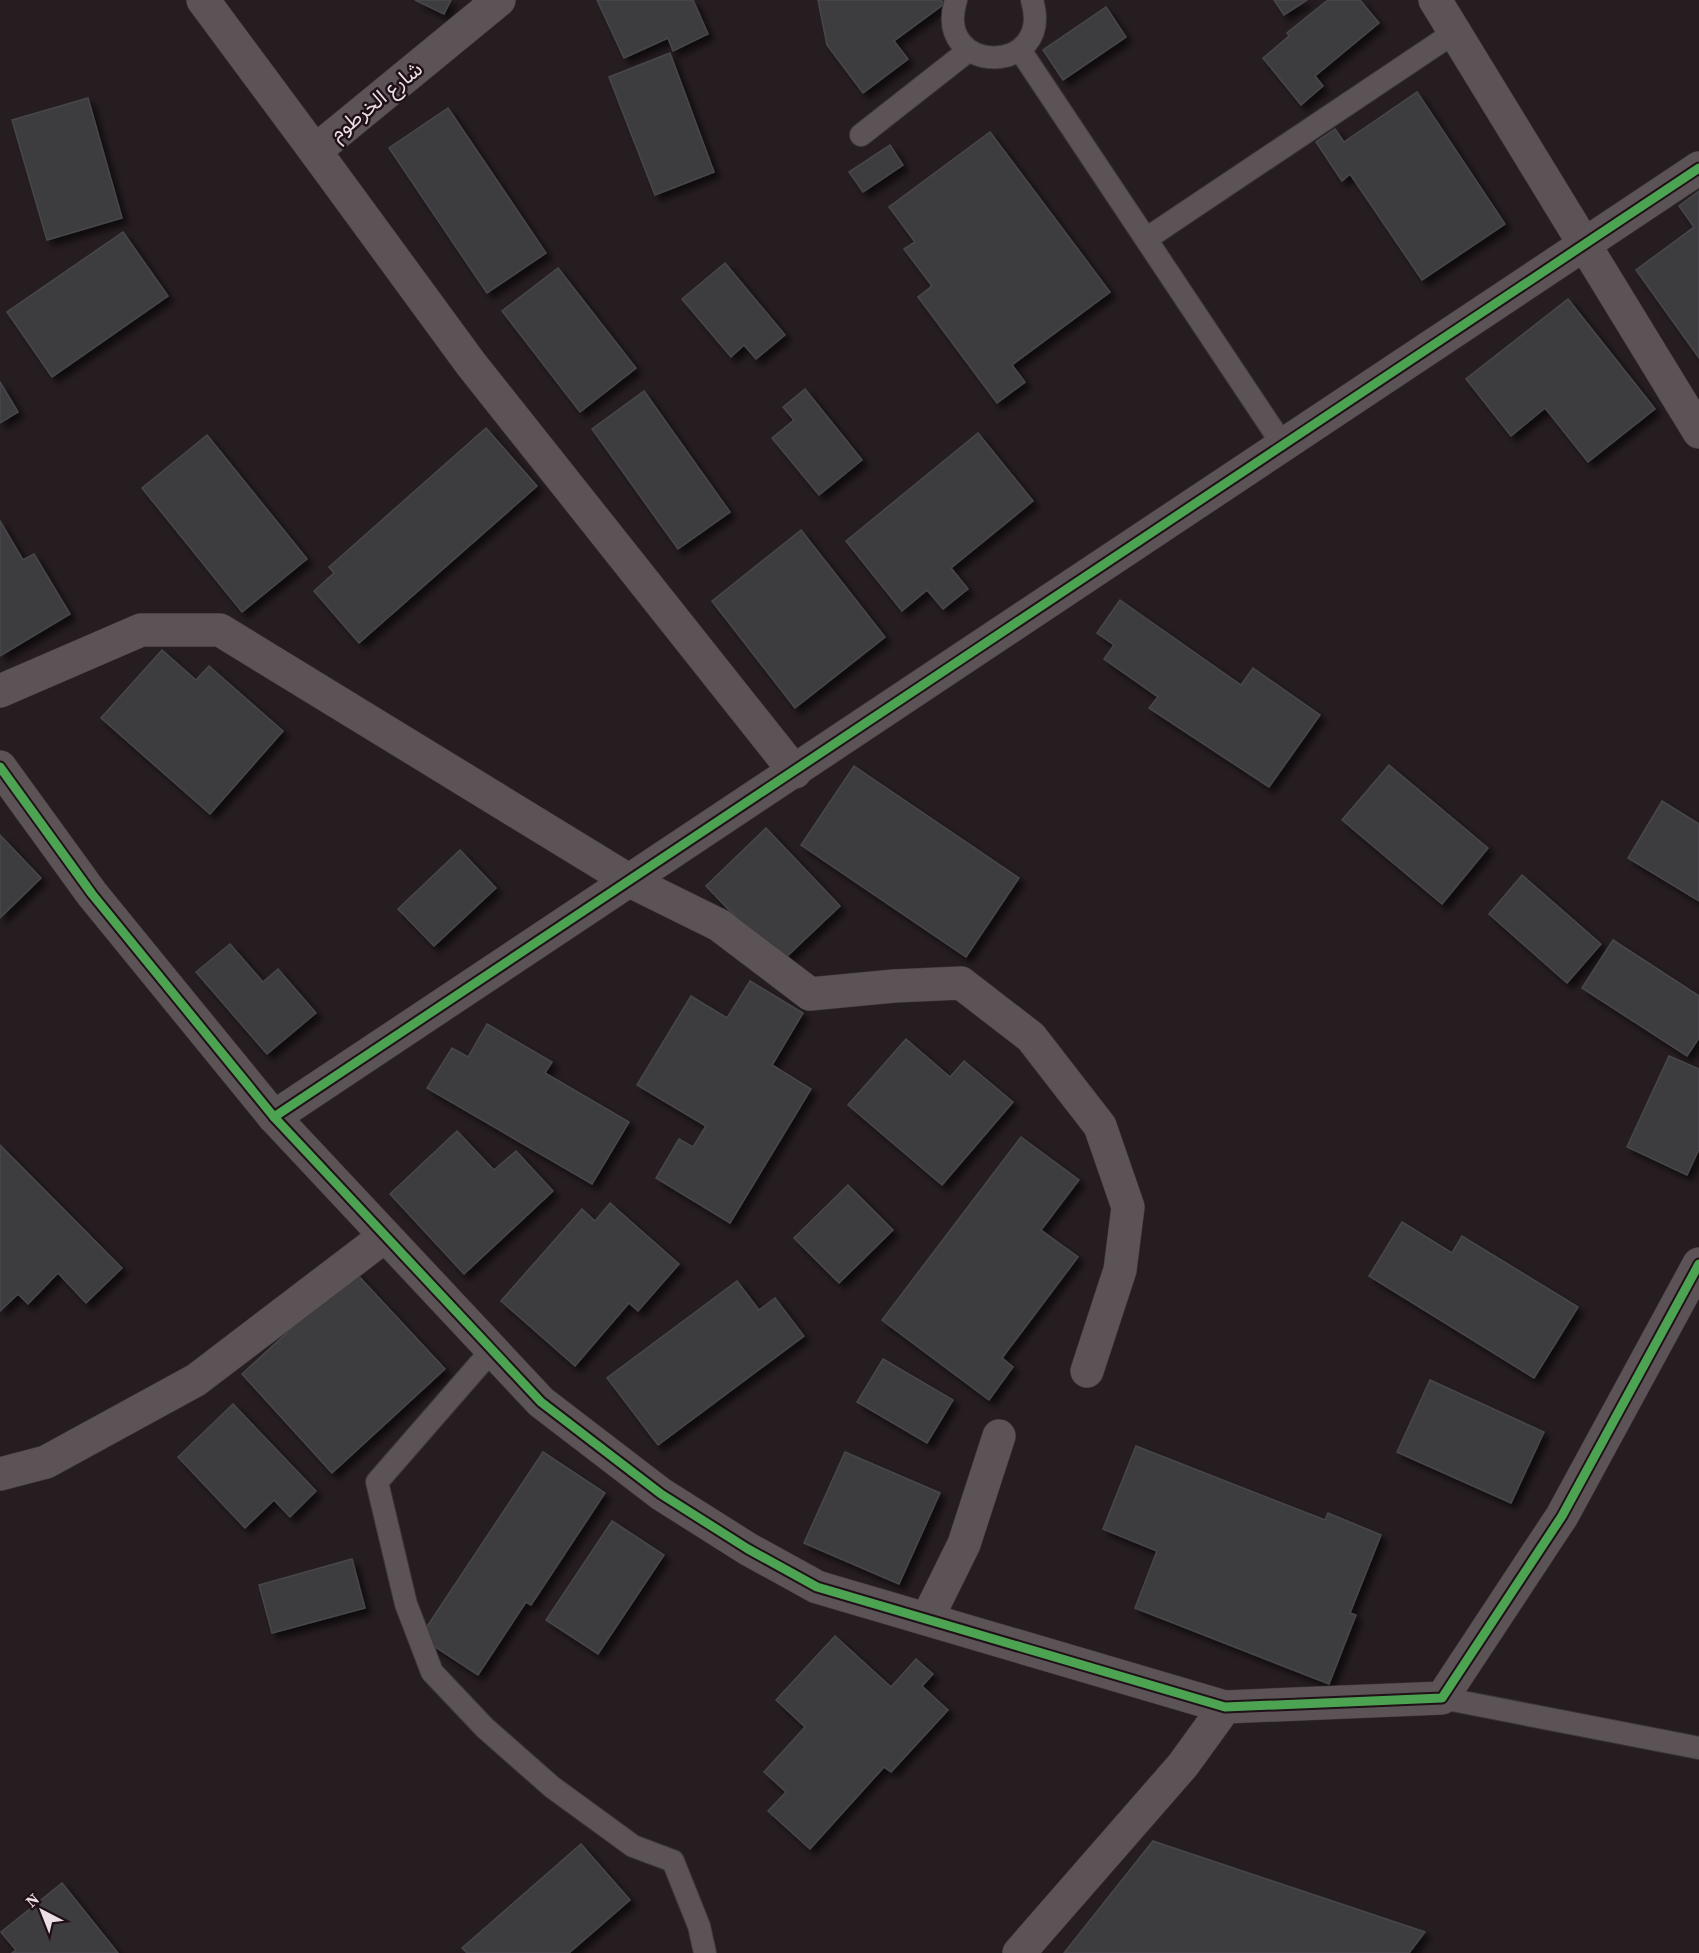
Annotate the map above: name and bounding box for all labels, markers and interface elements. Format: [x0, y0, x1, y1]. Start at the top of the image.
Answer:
street label: شارع الخرطوم [323, 54, 429, 149]
north arrow [12, 1881, 72, 1941]
text: N [20, 1888, 44, 1912]

